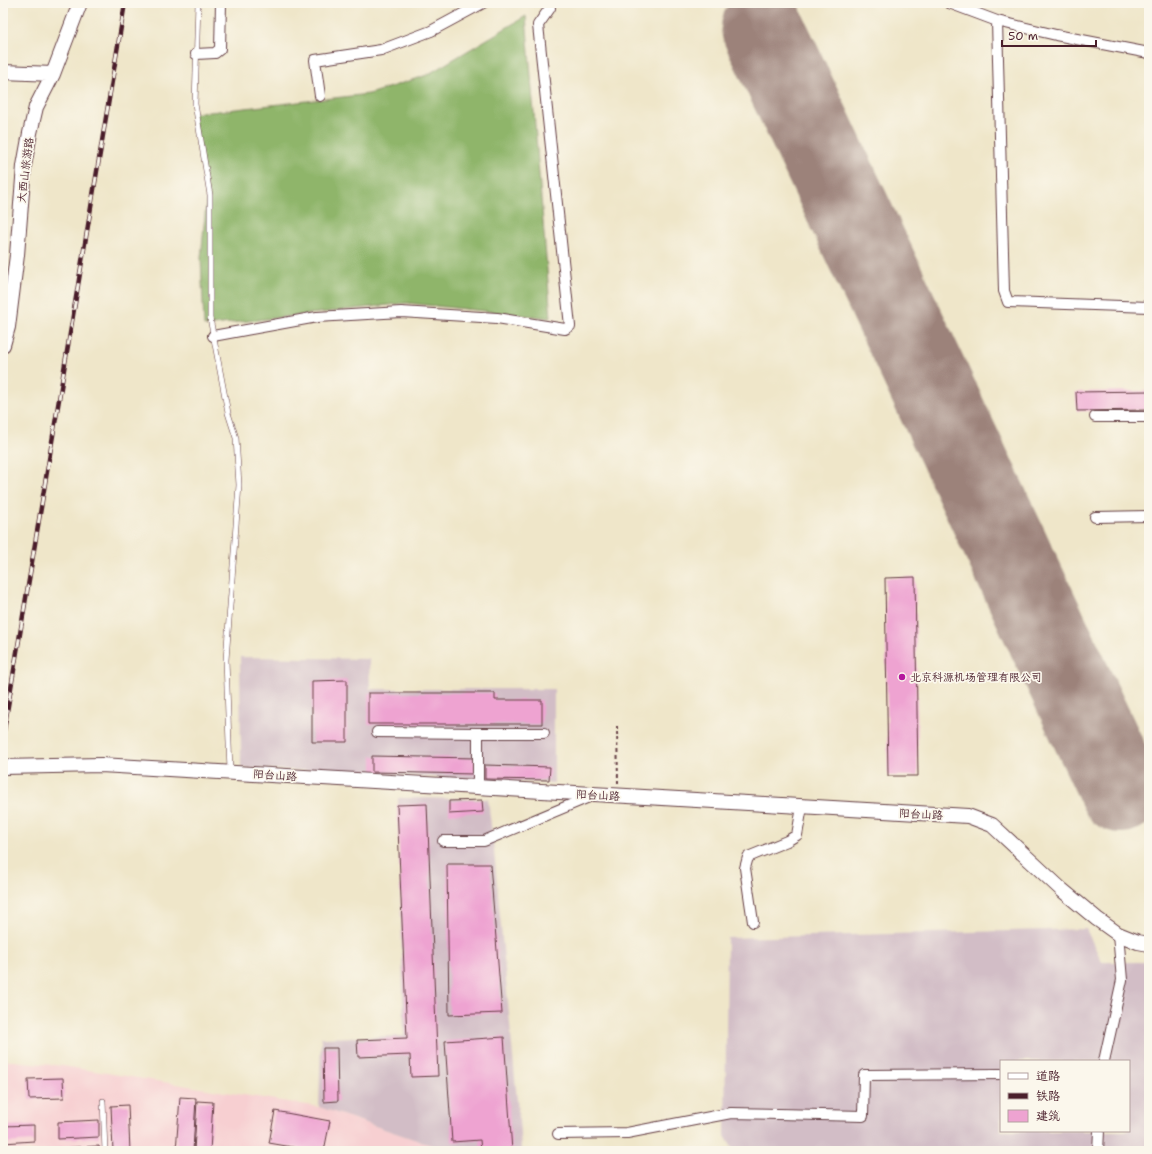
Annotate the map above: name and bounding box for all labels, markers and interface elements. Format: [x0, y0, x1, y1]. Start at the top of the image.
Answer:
scale bar [1002, 22, 1096, 48]
text: 50 m [1008, 28, 1038, 44]
street label: 大西山旅游路 [14, 136, 37, 204]
place label: 北京科源机场管理有限公司 [910, 670, 1042, 685]
marker: 北京科源机场管理有限公司 [897, 672, 907, 682]
street label: 阳台山路 [252, 766, 297, 785]
street label: 阳台山路 [576, 787, 620, 804]
street label: 阳台山路 [899, 806, 943, 823]
legend [1000, 1060, 1130, 1132]
text: 道路 [1036, 1068, 1060, 1084]
text: 铁路 [1036, 1088, 1060, 1104]
text: 建筑 [1036, 1108, 1060, 1124]

